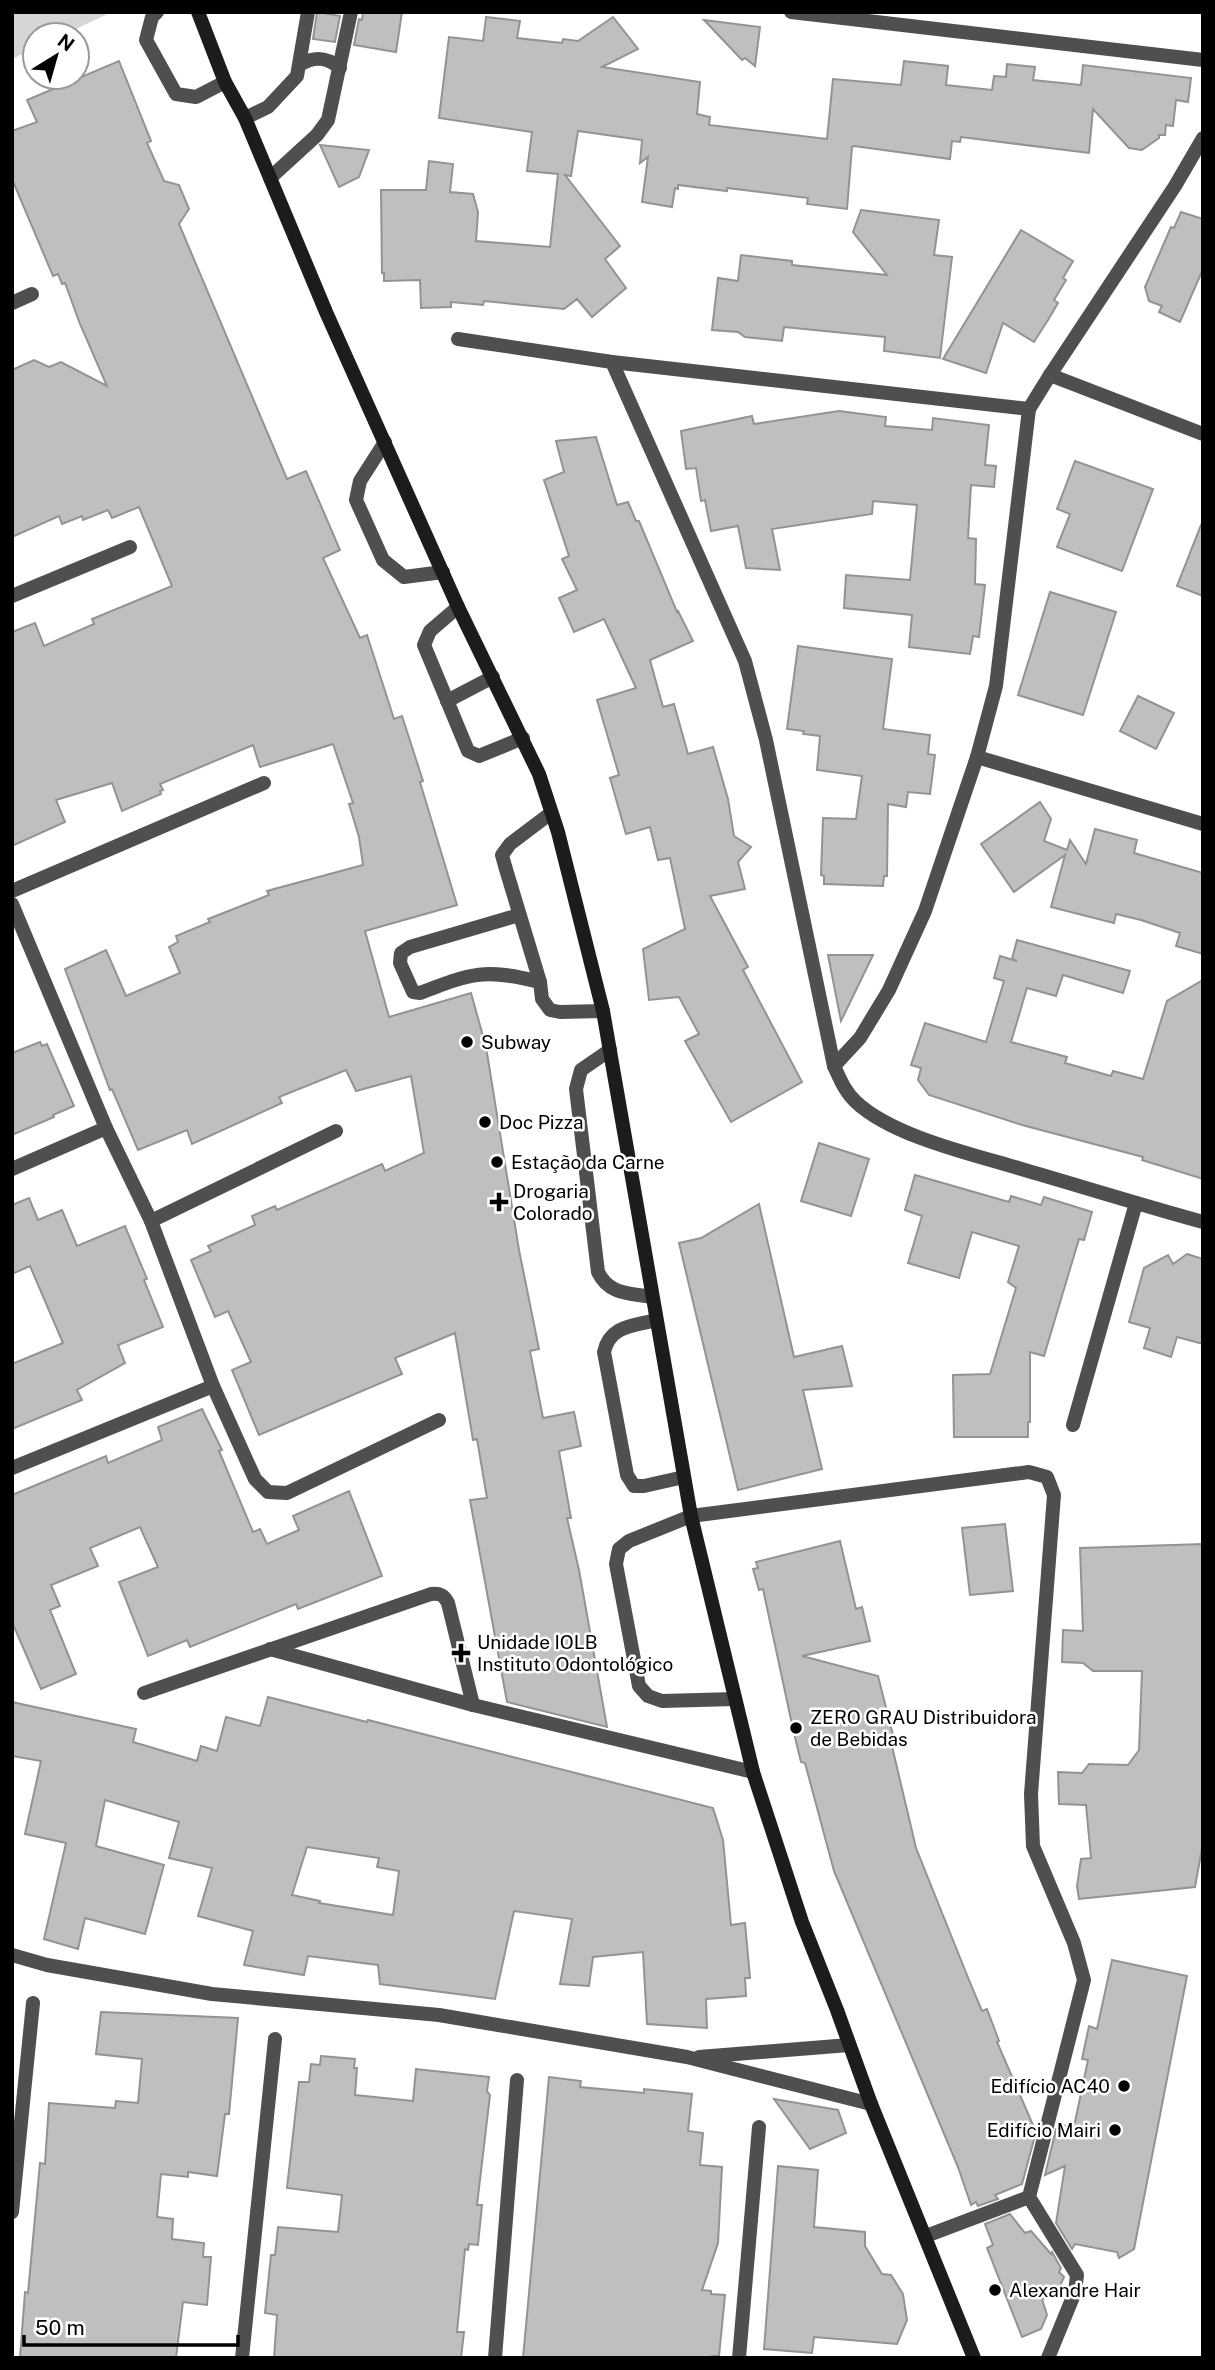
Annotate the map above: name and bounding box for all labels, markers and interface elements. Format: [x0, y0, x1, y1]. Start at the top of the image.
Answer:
north arrow [21, 21, 91, 91]
text: N [54, 29, 79, 56]
place label: Subway [481, 1031, 551, 1053]
marker: Subway [459, 1034, 475, 1050]
place label: Doc Pizza [499, 1111, 584, 1133]
marker: Doc Pizza [477, 1114, 493, 1130]
place label: Estação da Carne [511, 1151, 665, 1173]
marker: Estação da Carne [489, 1154, 505, 1170]
place label: Drogaria Colorado [513, 1180, 593, 1224]
marker: Drogaria Colorado [491, 1194, 507, 1210]
place label: Unidade IOLB Instituto Odontológico [477, 1631, 673, 1675]
marker: Unidade IOLB Instituto Odontológico [451, 1643, 471, 1663]
place label: ZERO GRAU Distribuidora de Bebidas [810, 1706, 1037, 1750]
marker: ZERO GRAU Distribuidora de Bebidas [788, 1720, 804, 1736]
place label: Edifício AC40 [990, 2075, 1110, 2097]
marker: Edifício AC40 [1116, 2078, 1132, 2094]
place label: Edifício Mairi [987, 2119, 1101, 2141]
marker: Edifício Mairi [1107, 2122, 1123, 2138]
place label: Alexandre Hair [1009, 2279, 1141, 2301]
marker: Alexandre Hair [987, 2282, 1003, 2298]
scale bar [24, 2304, 238, 2348]
text: 50 m [35, 2315, 85, 2340]

